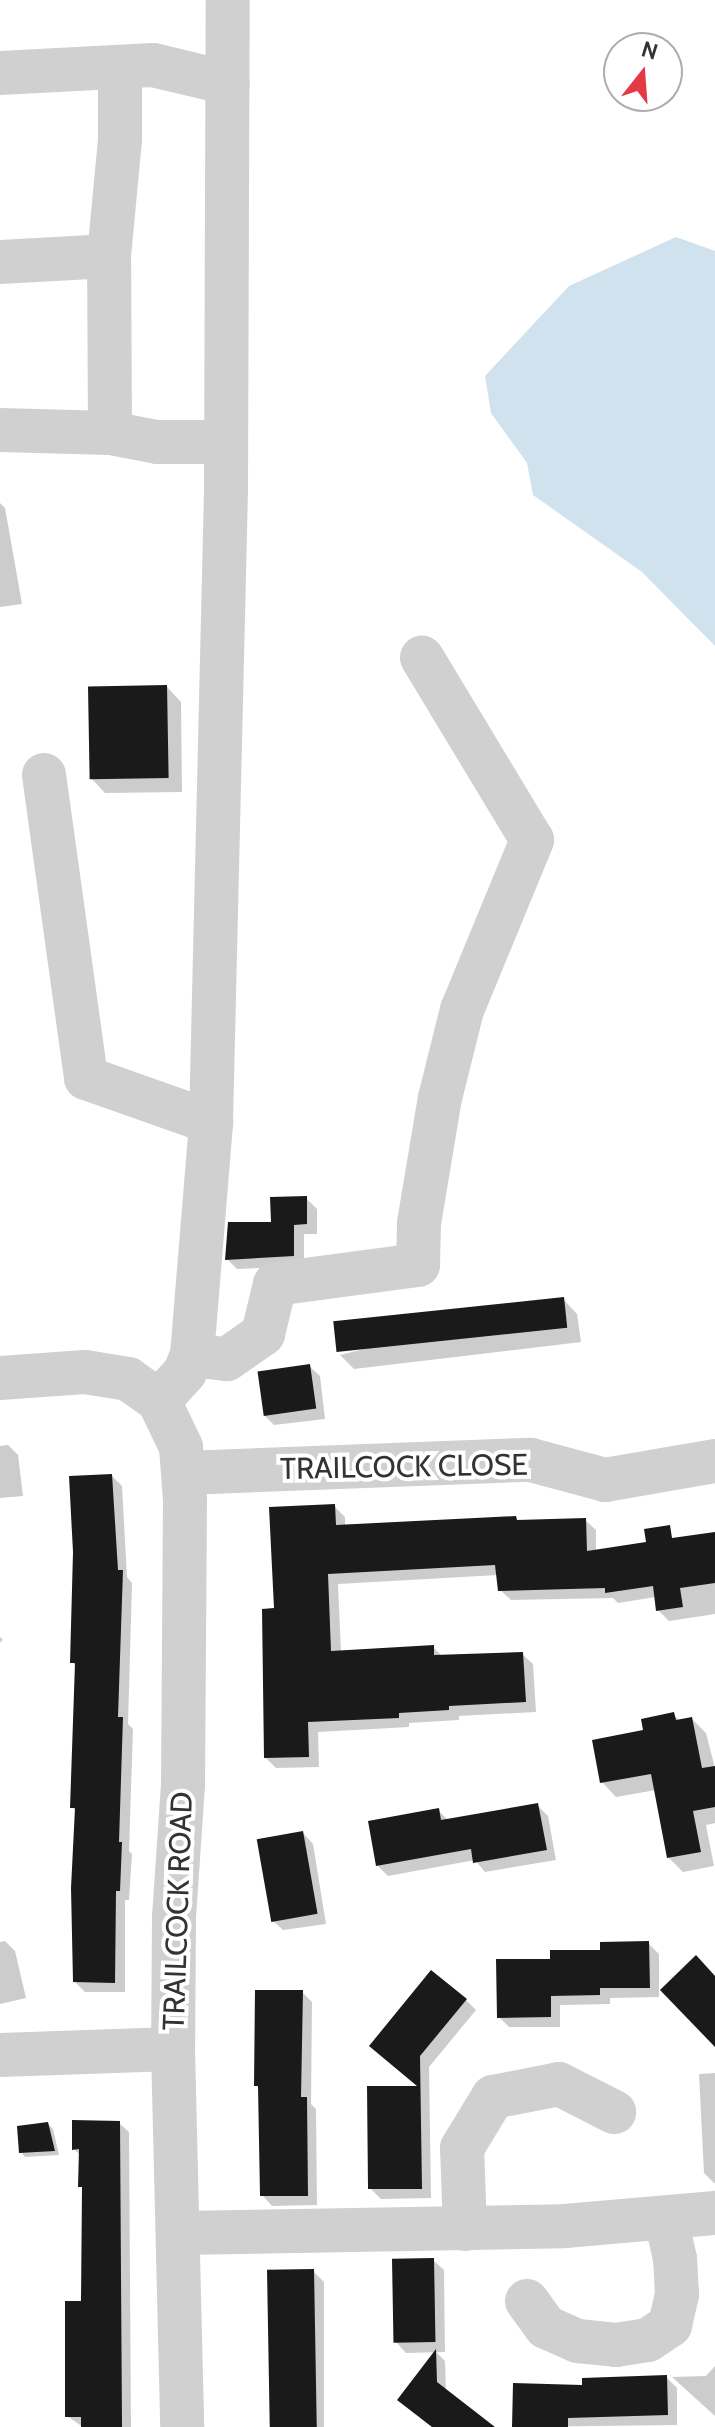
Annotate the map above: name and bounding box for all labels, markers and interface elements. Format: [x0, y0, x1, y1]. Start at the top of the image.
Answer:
north arrow [603, 32, 683, 112]
text: N [638, 35, 661, 66]
street label: TRAILCOCK CLOSE [280, 1447, 528, 1487]
street label: TRAILCOCK ROAD [156, 1791, 200, 2031]

